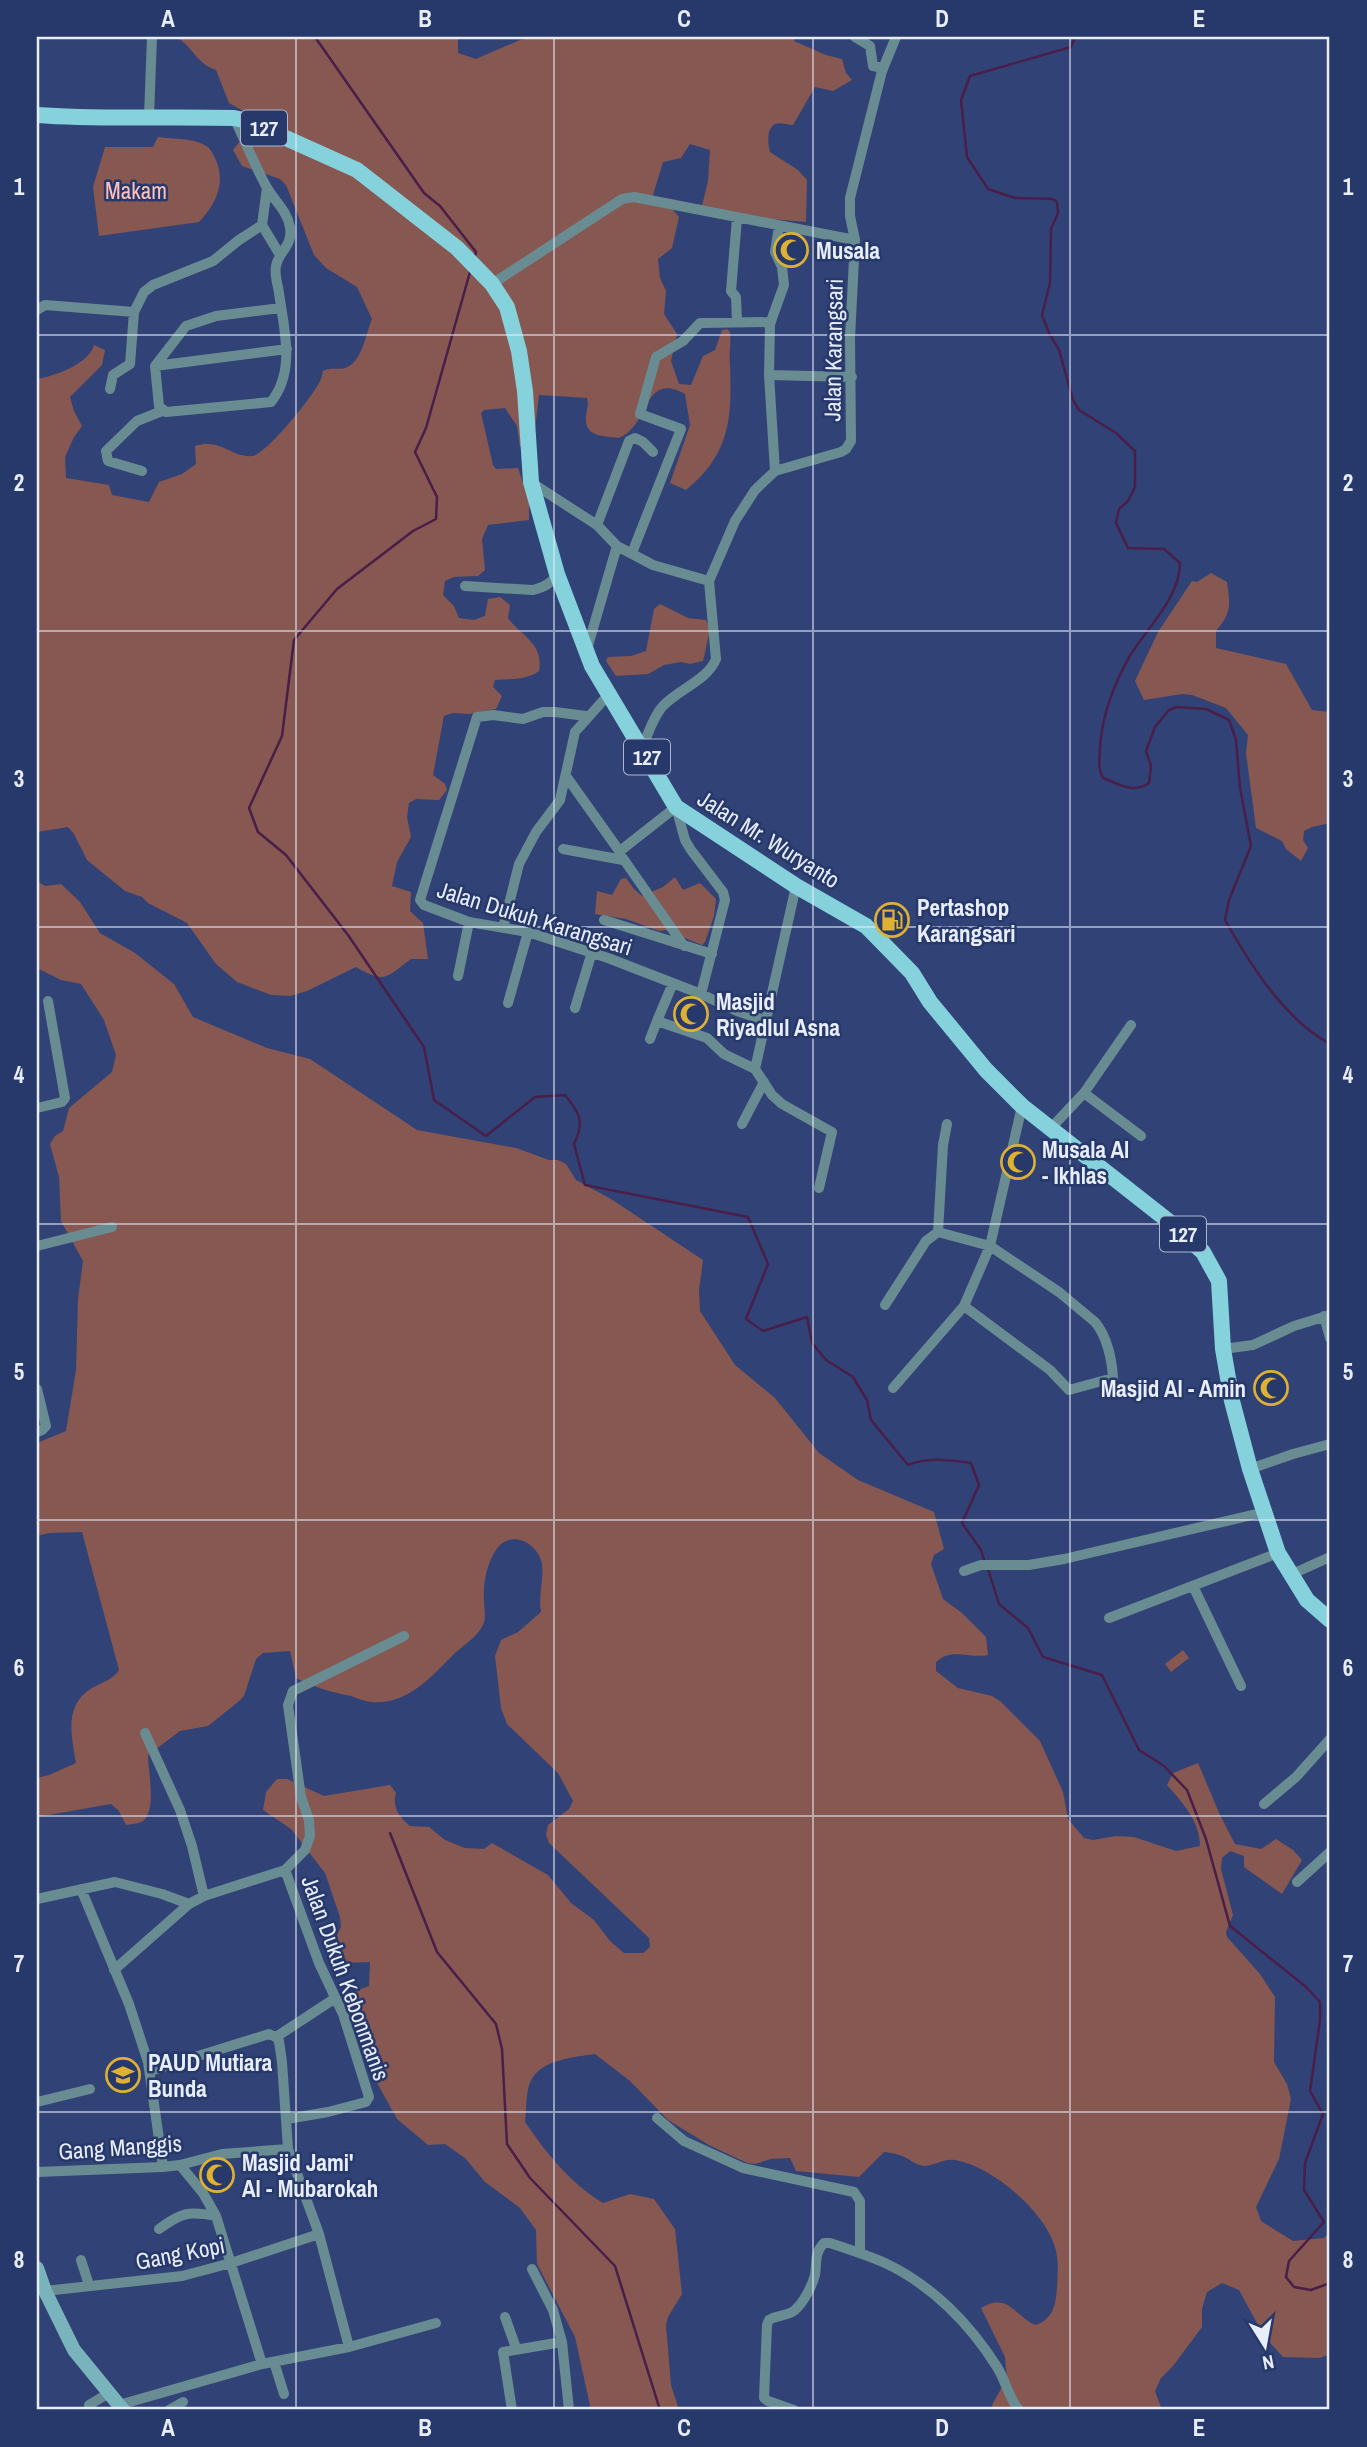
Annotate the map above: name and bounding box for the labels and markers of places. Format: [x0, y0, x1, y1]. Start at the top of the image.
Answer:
mosque icon: Musala [772, 231, 810, 269]
place label: Musala [816, 235, 880, 266]
place label: Pertashop Karangsari [917, 892, 1016, 949]
fuel station icon: Pertashop Karangsari [873, 901, 911, 939]
place label: Masjid Riyadlul Asna [716, 986, 841, 1043]
mosque icon: Masjid Riyadlul Asna [672, 995, 710, 1033]
place label: Musala Al - Ikhlas [1042, 1134, 1129, 1191]
mosque icon: Musala Al - Ikhlas [999, 1143, 1037, 1181]
mosque icon: Masjid Al - Amin [1252, 1369, 1290, 1407]
place label: Masjid Al - Amin [1101, 1373, 1246, 1404]
place label: PAUD Mutiara Bunda [148, 2047, 273, 2104]
school or university icon: PAUD Mutiara Bunda [104, 2056, 142, 2094]
place label: Masjid Jami' Al - Mubarokah [242, 2147, 378, 2204]
mosque icon: Masjid Jami' Al - Mubarokah [198, 2156, 236, 2194]

